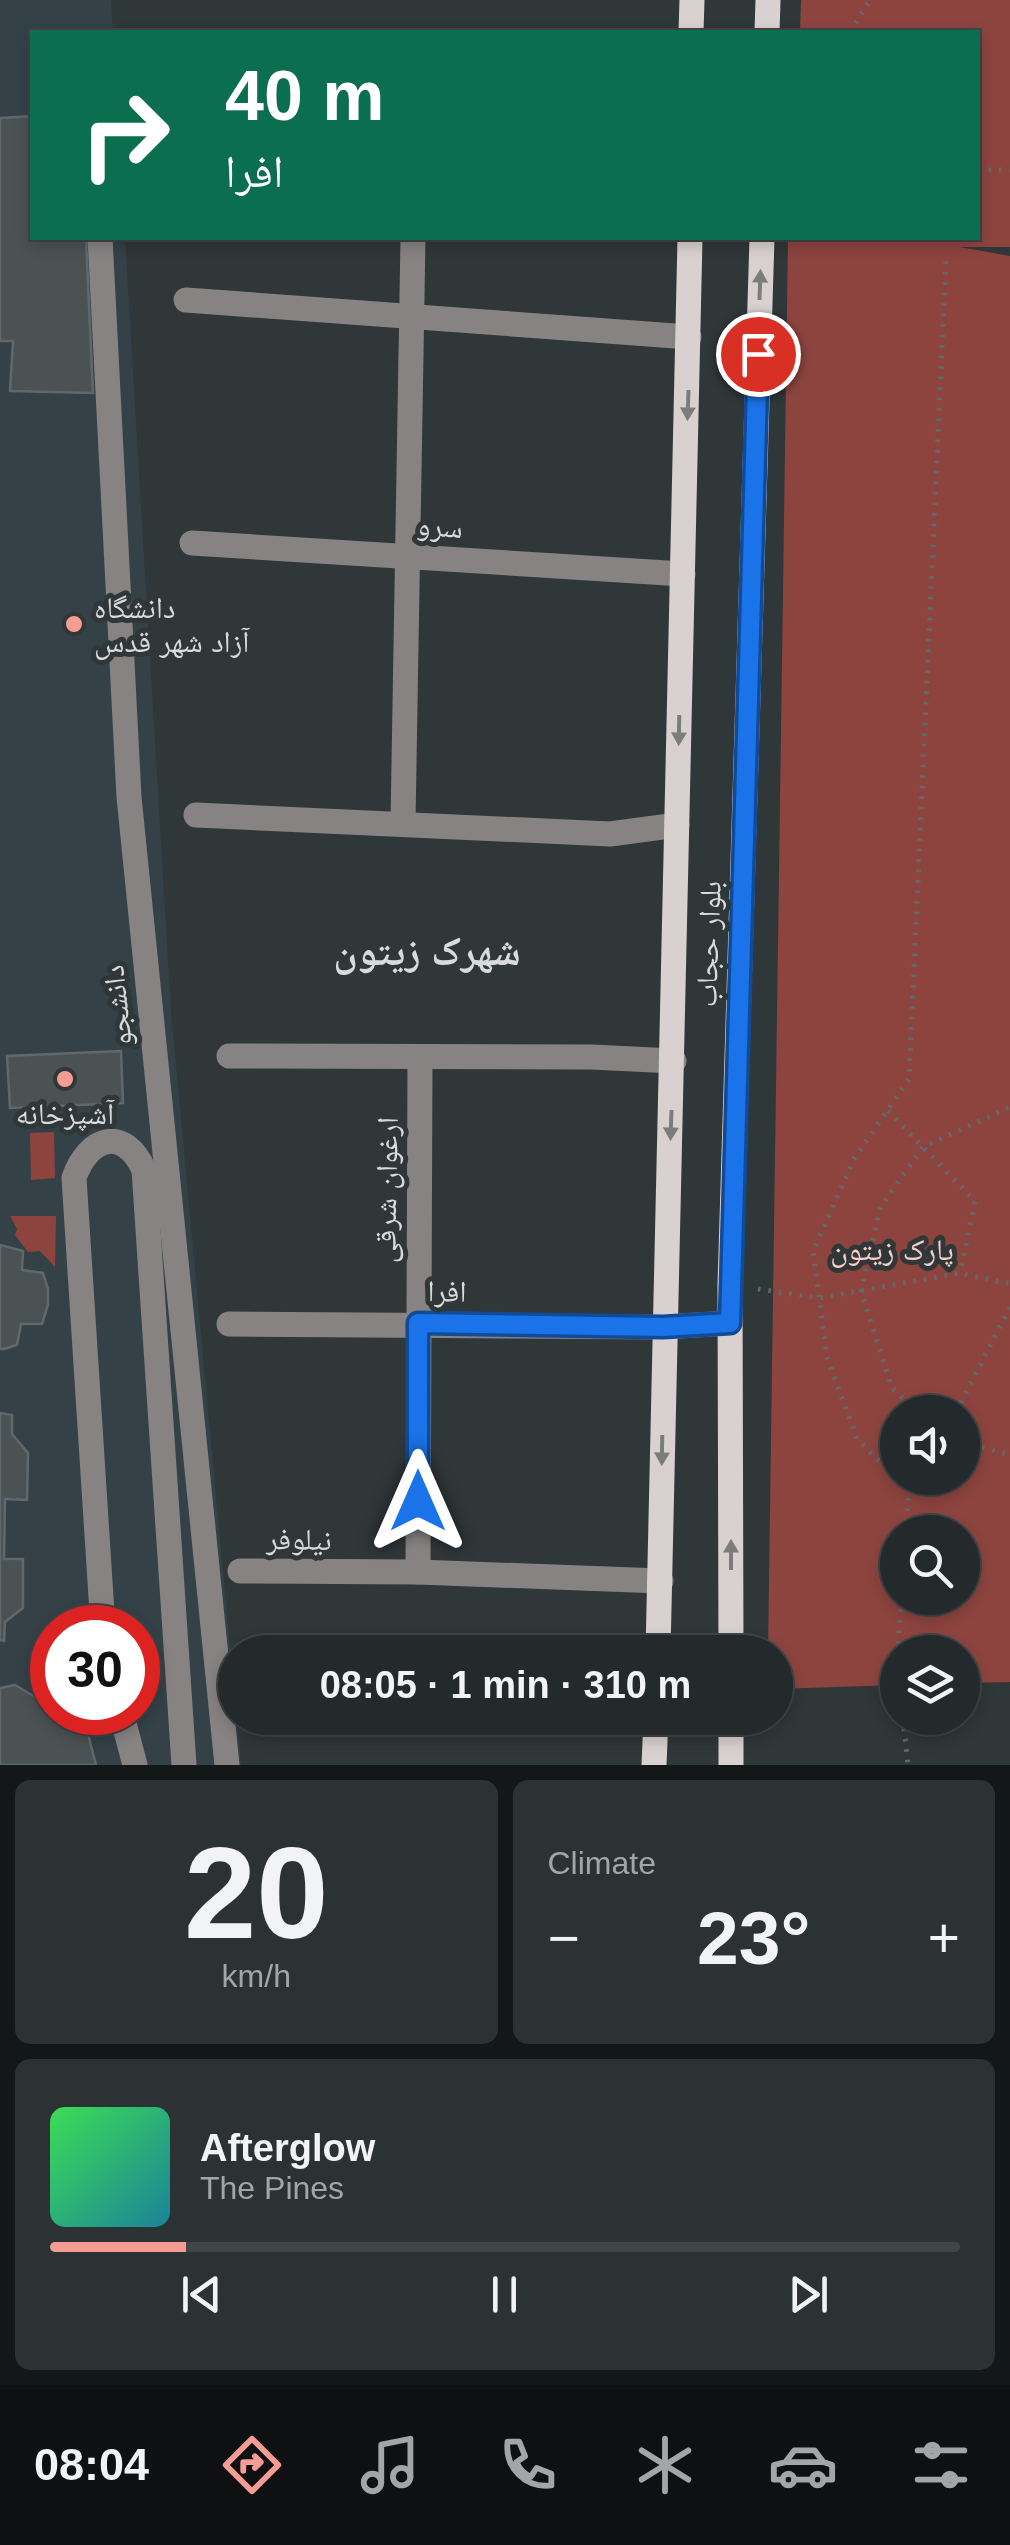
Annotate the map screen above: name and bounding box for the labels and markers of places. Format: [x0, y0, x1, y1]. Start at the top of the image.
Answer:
pin [716, 312, 801, 397]
place label: دانشگاه آزاد شهر قدس [94, 591, 251, 660]
marker: دانشگاه آزاد شهر قدس [63, 613, 85, 635]
marker: آشپزخانه [54, 1068, 76, 1090]
place label: آشپزخانه [16, 1097, 116, 1132]

